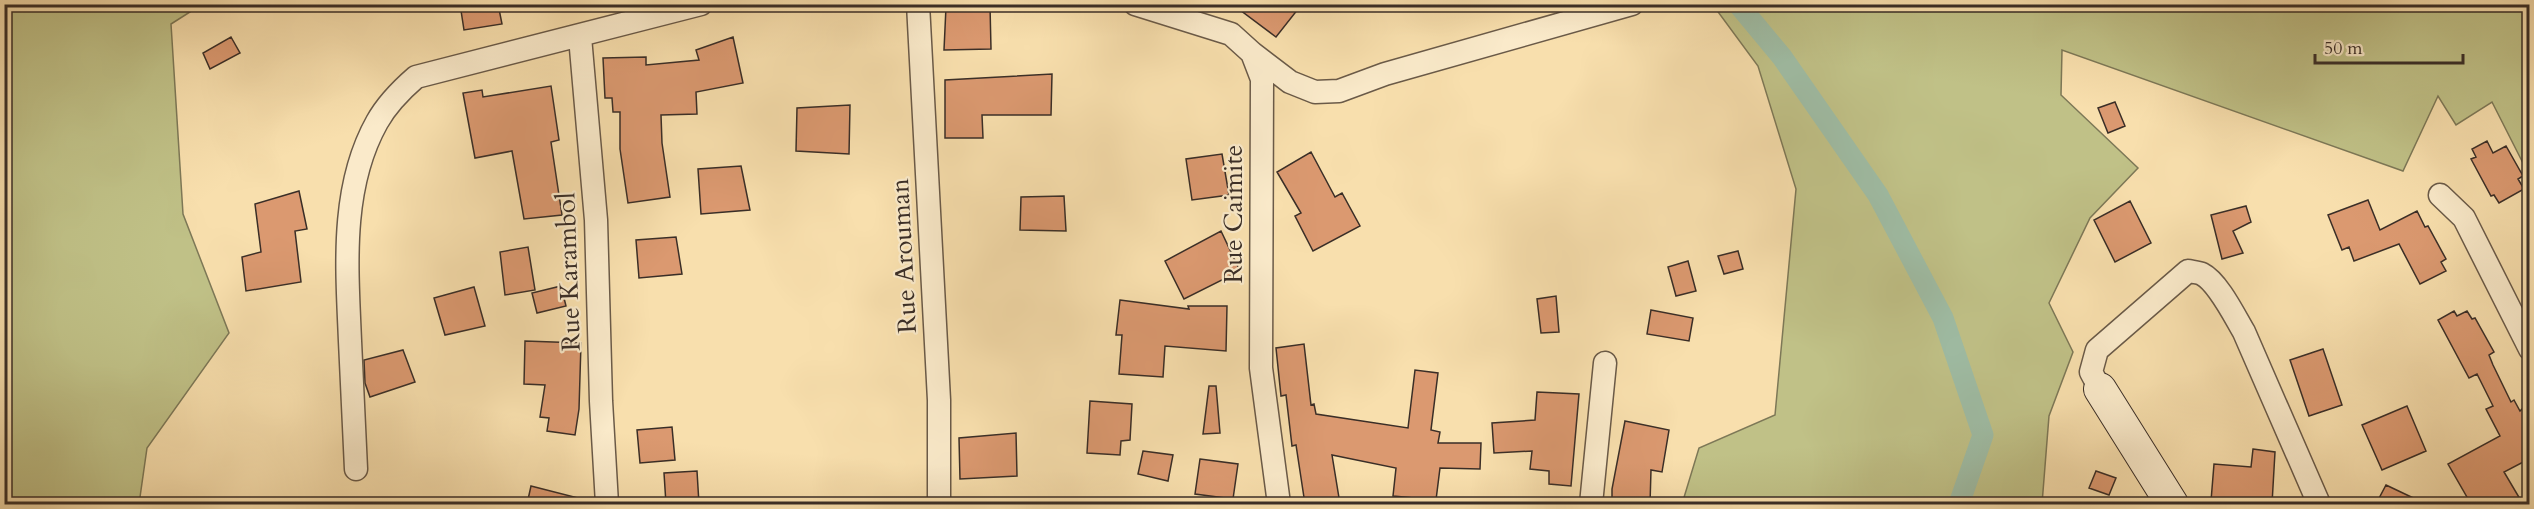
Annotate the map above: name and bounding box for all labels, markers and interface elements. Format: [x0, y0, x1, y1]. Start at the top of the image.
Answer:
scale bar [2315, 27, 2464, 65]
text: 50 m [2324, 36, 2363, 61]
street label: Rue Caimite [1216, 145, 1251, 283]
street label: Rue Arouman [882, 177, 925, 334]
street label: Rue Karambol [548, 192, 589, 352]

